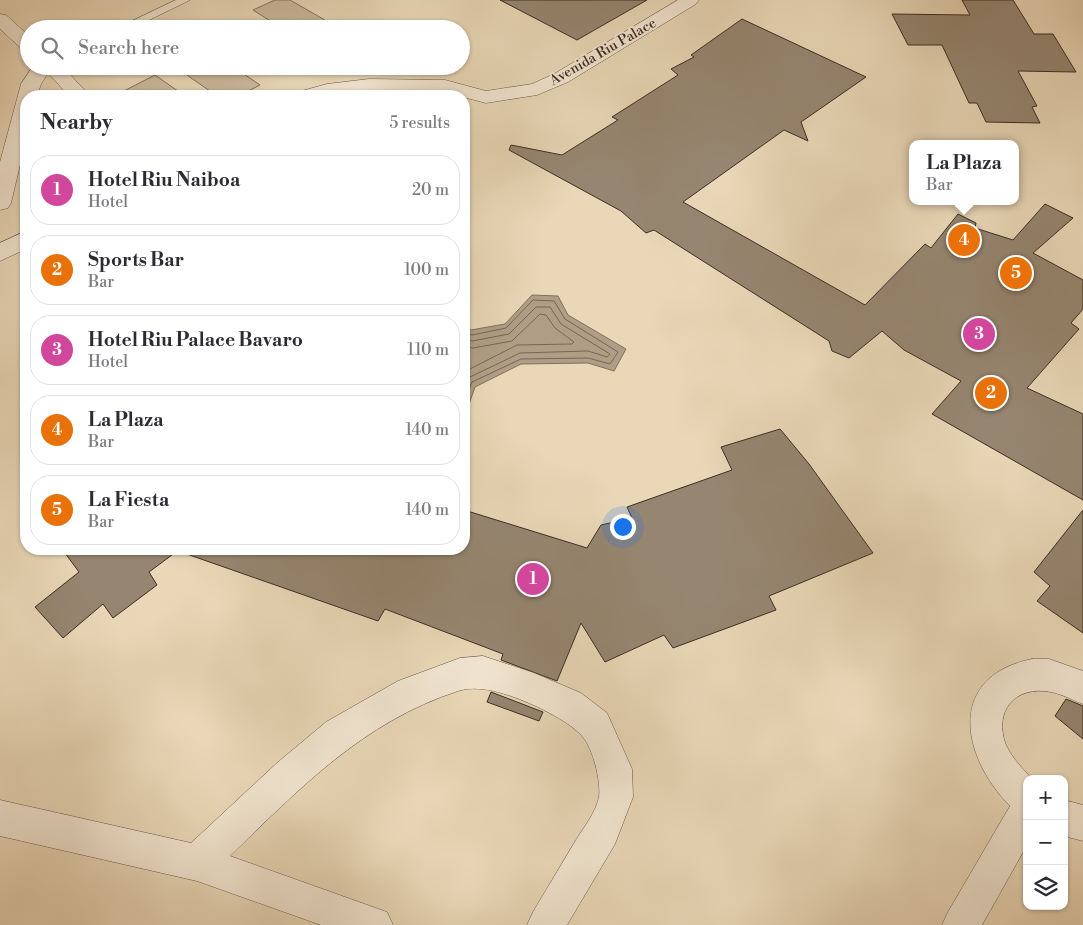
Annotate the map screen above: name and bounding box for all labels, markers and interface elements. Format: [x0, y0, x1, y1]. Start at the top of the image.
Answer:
street label: Avenida Riu Palace [546, 14, 660, 90]
search box [20, 20, 470, 75]
icon: search [38, 34, 66, 62]
text: Search here [78, 36, 179, 60]
text: Nearby [40, 110, 113, 136]
text: 5 results [389, 113, 450, 133]
popup [909, 140, 1019, 205]
text: La Plaza [926, 151, 1002, 175]
text: Hotel Riu Naiboa [88, 168, 240, 192]
text: Bar [926, 175, 953, 195]
text: 1 [53, 180, 61, 200]
text: 20 m [412, 180, 449, 200]
text: Hotel [88, 192, 128, 212]
pin: 4 [948, 221, 980, 259]
text: Sports Bar [88, 248, 184, 272]
pin: 5 [1000, 254, 1032, 292]
text: 2 [52, 260, 62, 280]
text: 100 m [404, 260, 449, 280]
text: Bar [88, 272, 114, 292]
pin: 3 [963, 315, 995, 353]
text: Hotel Riu Palace Bavaro [88, 328, 303, 352]
text: 3 [52, 340, 62, 360]
text: 110 m [407, 340, 449, 360]
text: Hotel [88, 352, 128, 372]
pin: 2 [975, 374, 1007, 412]
text: La Plaza [88, 408, 163, 432]
text: 4 [52, 420, 62, 440]
text: 140 m [405, 420, 449, 440]
text: Bar [88, 432, 114, 452]
text: La Fiesta [88, 488, 169, 512]
text: 5 [52, 500, 62, 520]
text: 140 m [405, 500, 449, 520]
text: Bar [88, 512, 114, 532]
your location [610, 514, 636, 540]
pin: 1 [517, 560, 549, 598]
map controls [1023, 775, 1068, 910]
button: + [1023, 775, 1068, 820]
button: − [1023, 820, 1068, 865]
button: layers [1023, 865, 1068, 910]

